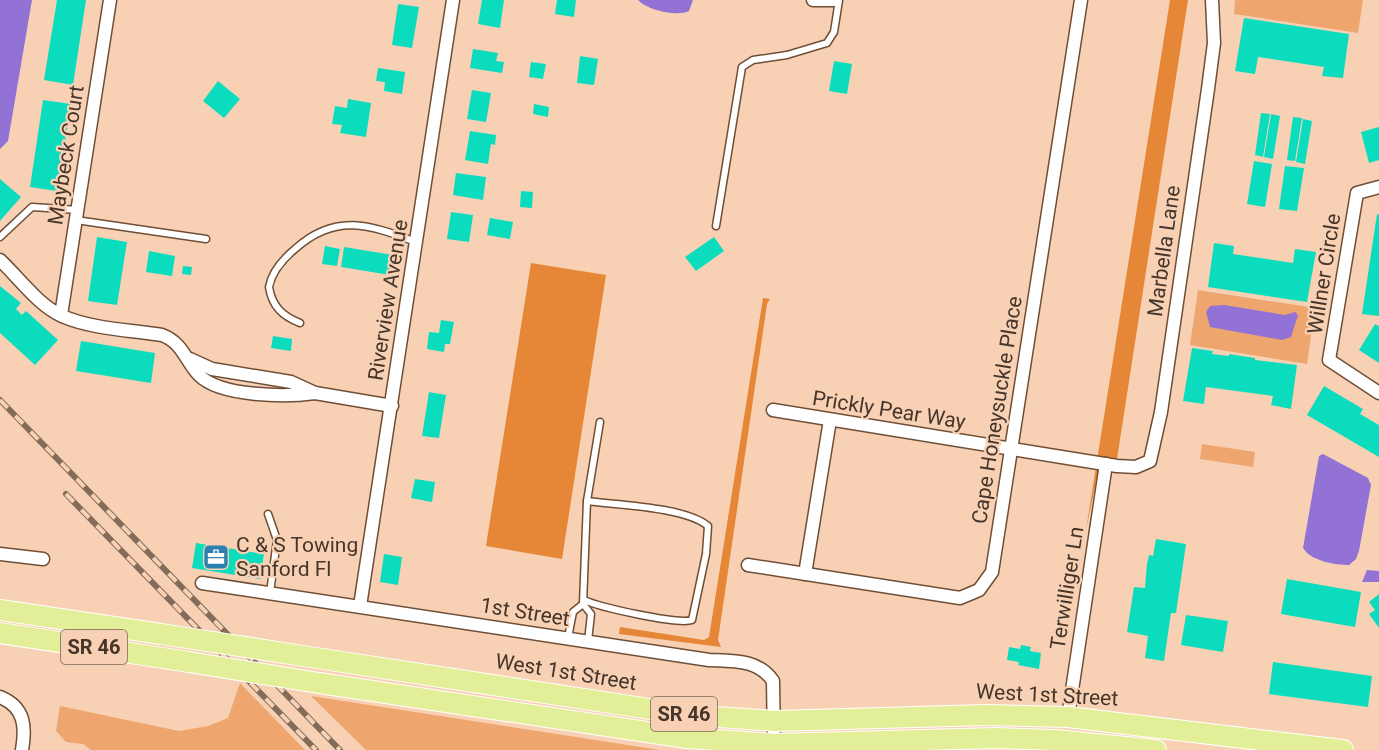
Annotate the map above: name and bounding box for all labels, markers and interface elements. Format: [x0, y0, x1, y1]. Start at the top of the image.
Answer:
street label: Maybeck Court [43, 83, 89, 227]
street label: Marbella Lane [1143, 184, 1185, 318]
street label: Willner Circle [1303, 212, 1345, 336]
street label: Riverview Avenue [363, 218, 413, 382]
street label: Cape Honeysuckle Place [967, 294, 1027, 526]
street label: Prickly Pear Way [811, 386, 967, 434]
street label: Terwilliger Ln [1045, 525, 1089, 651]
place label: C & S Towing Sanford Fl [236, 533, 358, 581]
office icon: C & S Towing Sanford Fl [201, 542, 231, 572]
street label: 1st Street [479, 593, 572, 631]
road number: SR 46 [61, 630, 127, 664]
street label: West 1st Street [494, 649, 638, 695]
street label: West 1st Street [975, 679, 1119, 711]
road number: SR 46 [651, 697, 717, 731]

